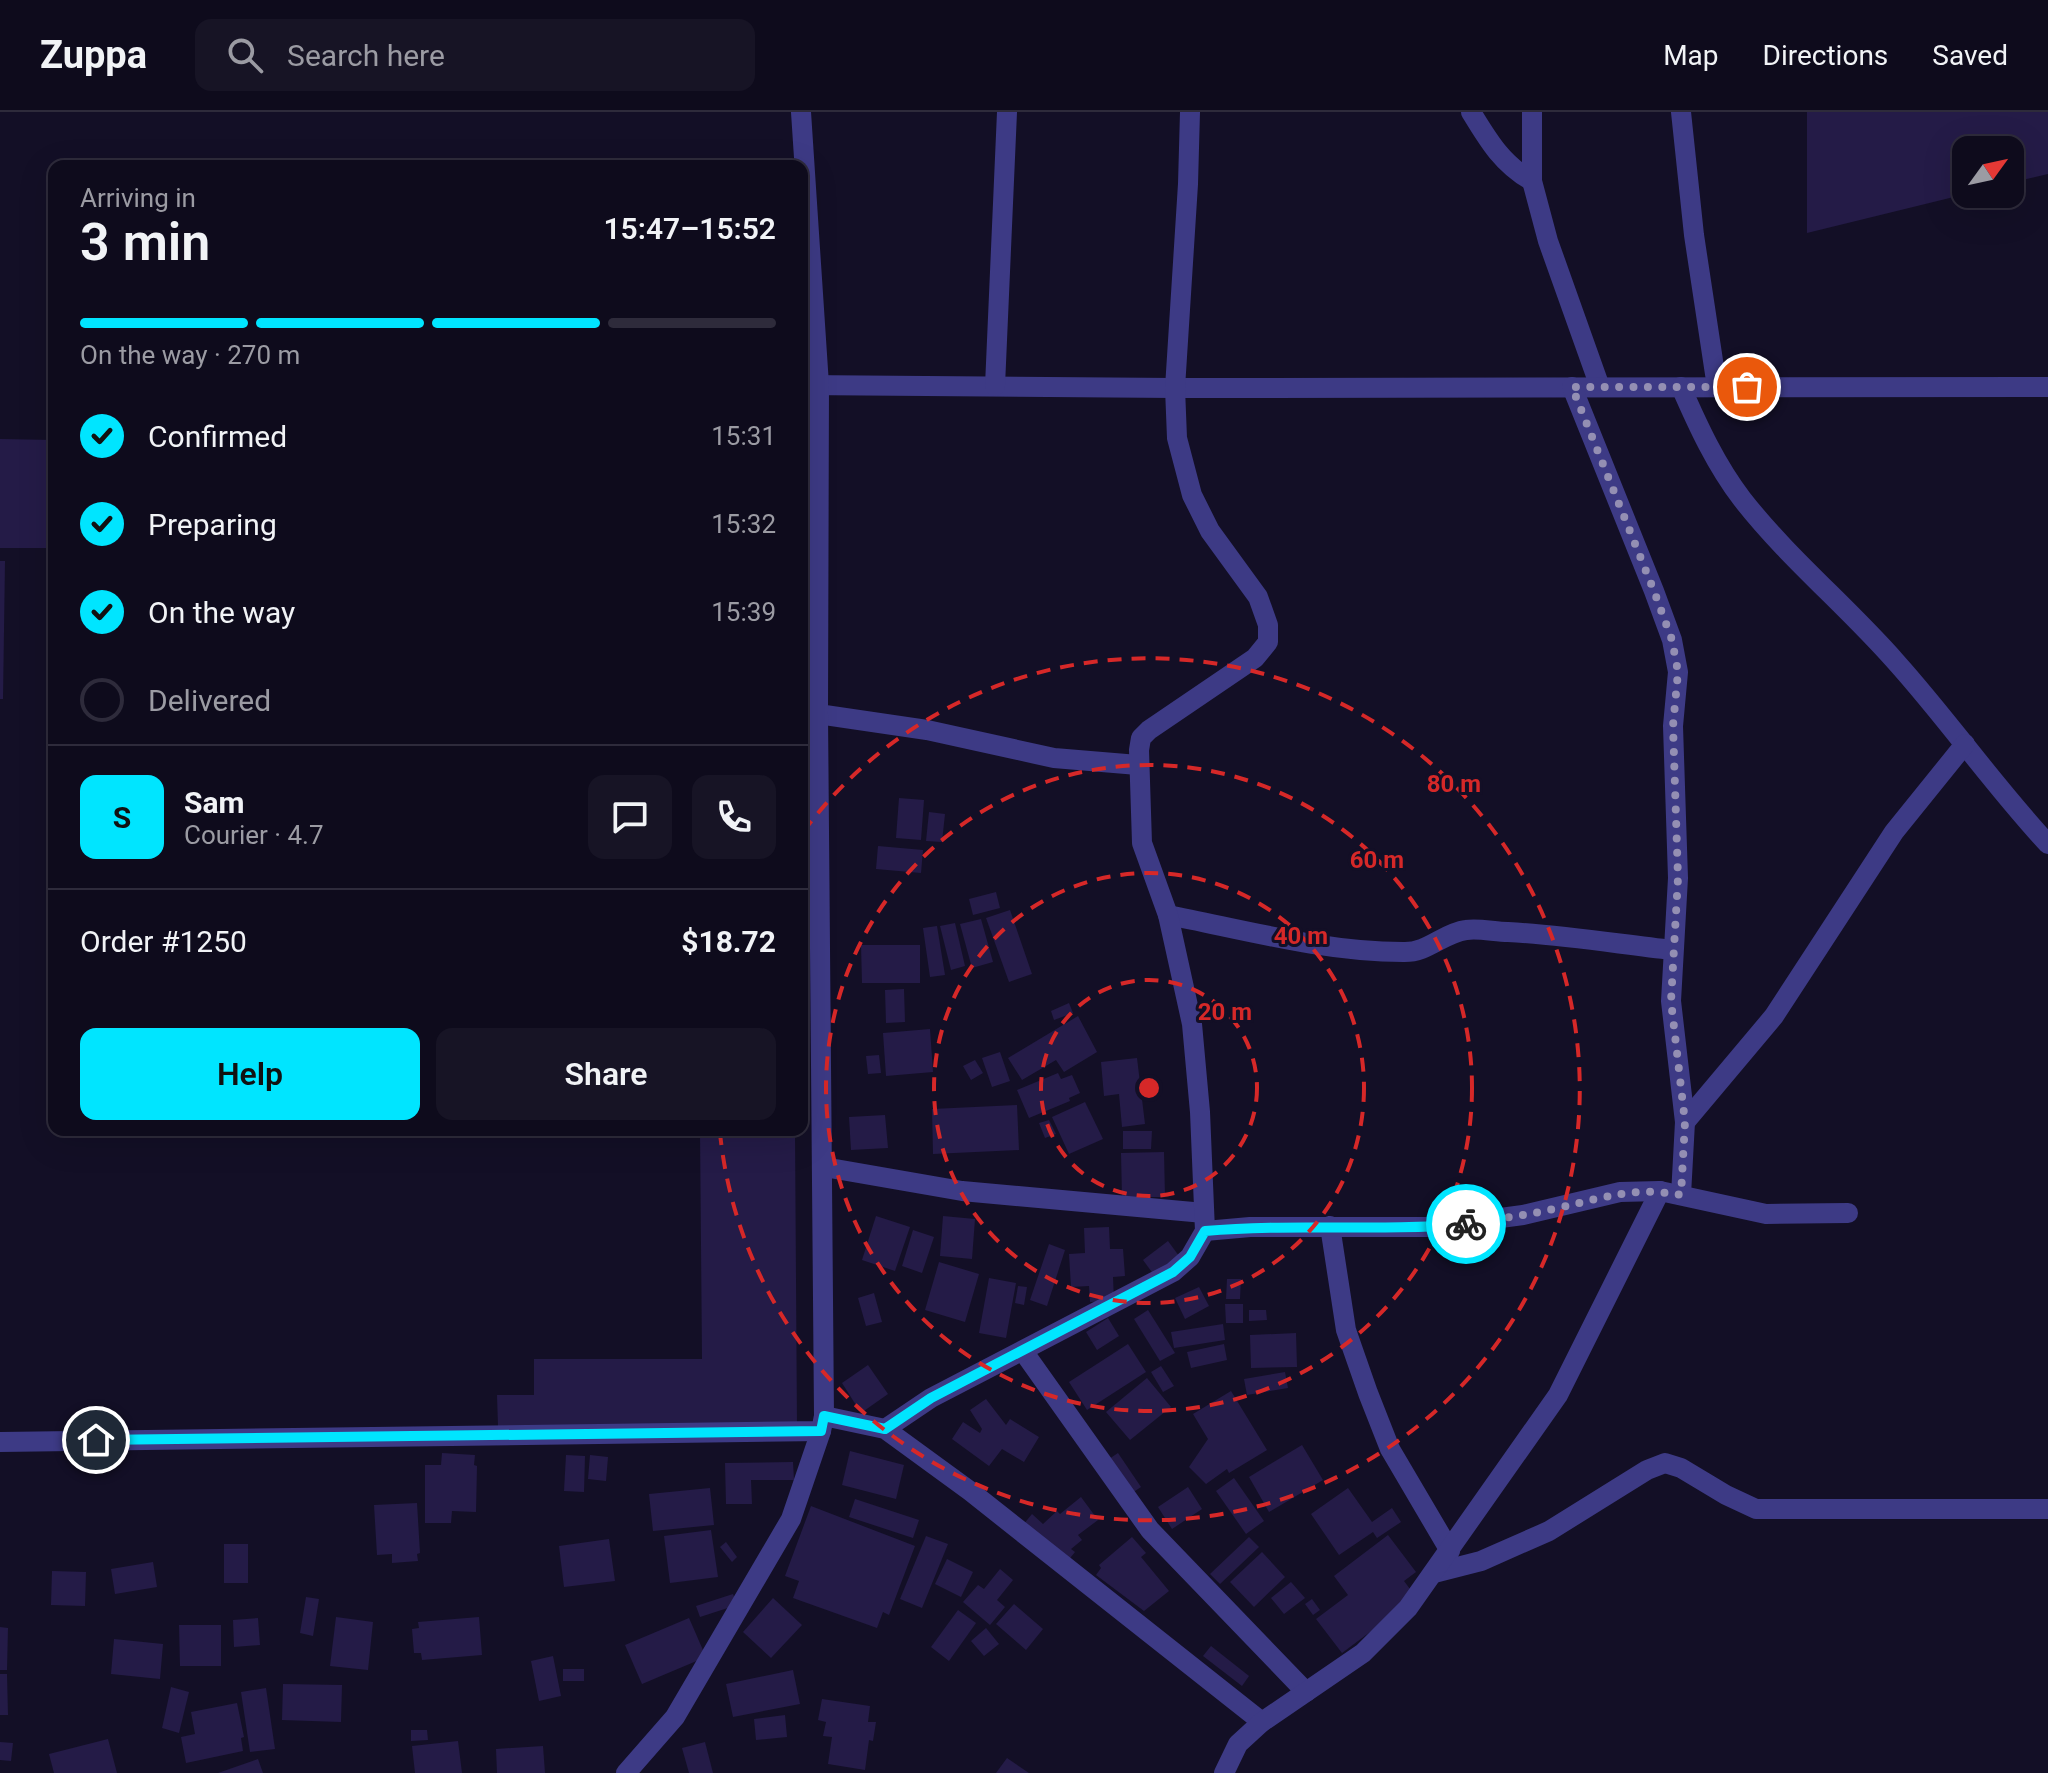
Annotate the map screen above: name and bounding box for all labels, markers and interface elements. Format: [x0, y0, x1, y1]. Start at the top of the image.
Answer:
search box [195, 19, 755, 91]
text: Zuppa [40, 33, 147, 77]
icon: search [223, 33, 267, 77]
text: Search here [287, 38, 445, 73]
text: Map [1663, 39, 1719, 72]
text: Directions [1763, 39, 1888, 72]
text: Saved [1932, 39, 2008, 72]
north arrow [1952, 136, 2024, 208]
map controls [1952, 136, 2024, 208]
text: Arriving in [80, 183, 196, 213]
text: 15:47–15:52 [603, 211, 776, 246]
text: 3 min [80, 212, 210, 273]
text: On the way · 270 m [80, 340, 300, 370]
pin [1713, 353, 1781, 421]
icon: bag [1725, 365, 1769, 409]
icon: check [80, 414, 124, 458]
text: Confirmed [148, 419, 287, 454]
text: 15:31 [711, 421, 776, 451]
icon: check [80, 502, 124, 546]
text: Preparing [148, 507, 277, 542]
text: 15:32 [711, 509, 776, 539]
icon: check [80, 590, 124, 634]
text: On the way [148, 595, 295, 630]
text: 15:39 [711, 597, 776, 627]
text: Delivered [148, 683, 271, 718]
text: 80 m [1427, 770, 1481, 798]
button: chat [588, 775, 672, 859]
button: phone [692, 775, 776, 859]
text: Sam [184, 785, 245, 820]
text: S [113, 800, 131, 835]
text: Courier · 4.7 [184, 820, 324, 850]
text: 60 m [1350, 846, 1404, 874]
text: 40 m [1274, 922, 1328, 950]
text: Order #1250 [80, 924, 247, 959]
text: $18.72 [681, 924, 776, 959]
text: 20 m [1198, 998, 1252, 1026]
button: Help [80, 1028, 420, 1120]
button: Share [436, 1028, 776, 1120]
centre of rings [1135, 1074, 1163, 1102]
courier [1426, 1184, 1506, 1264]
icon: bike [1444, 1202, 1488, 1246]
pin [62, 1406, 130, 1474]
icon: home [74, 1418, 118, 1462]

